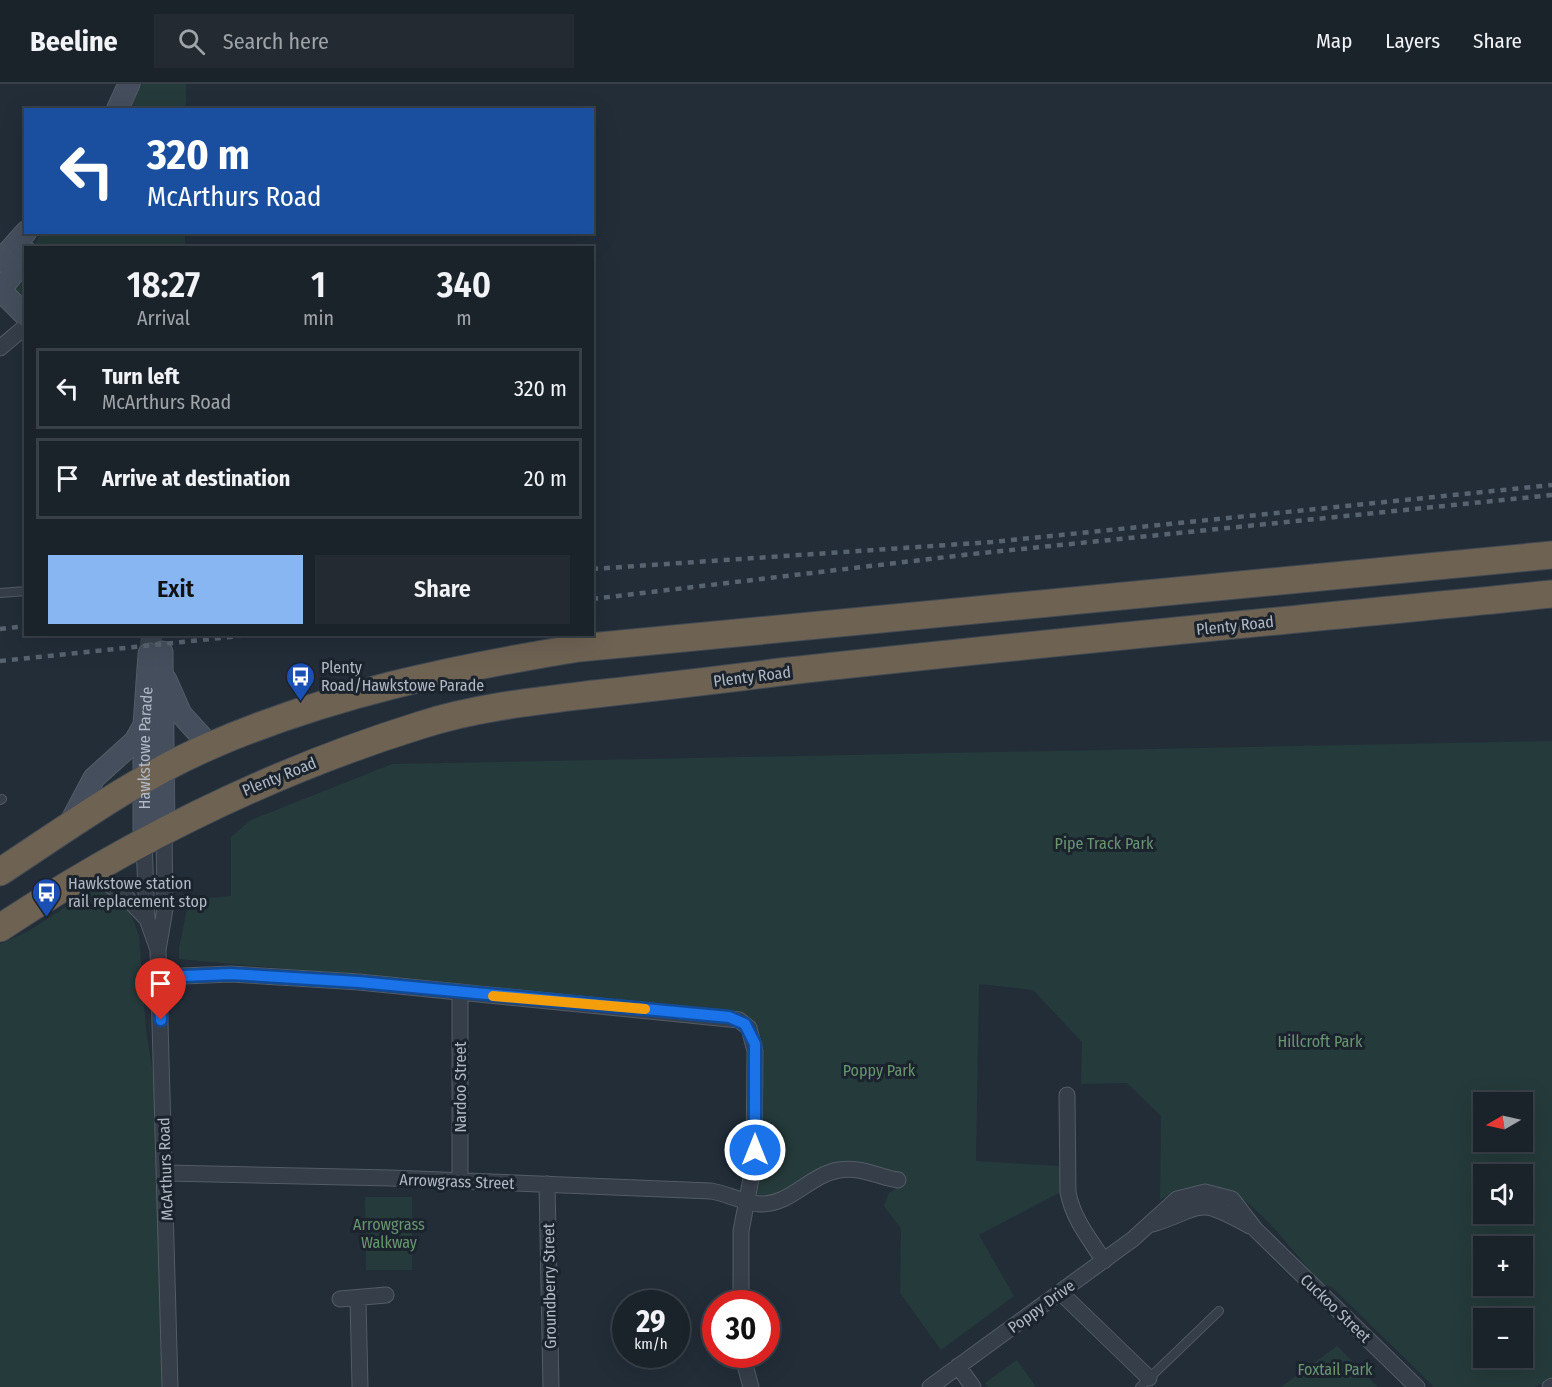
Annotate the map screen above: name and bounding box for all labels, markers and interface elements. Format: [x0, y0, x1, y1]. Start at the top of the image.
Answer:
search box [154, 14, 574, 68]
text: Beeline [30, 25, 118, 58]
icon: search [175, 25, 208, 58]
text: Search here [223, 28, 329, 55]
text: Map [1316, 28, 1352, 54]
text: Layers [1385, 28, 1440, 54]
text: Share [1473, 28, 1522, 54]
text: 320 m [147, 130, 250, 180]
icon: left [48, 132, 126, 210]
text: McArthurs Road [147, 181, 321, 213]
text: 18:27 [127, 263, 200, 307]
text: 1 [311, 263, 326, 307]
text: 340 [437, 263, 491, 307]
text: Arrival [137, 306, 190, 330]
text: min [303, 306, 334, 330]
text: m [456, 306, 472, 330]
text: Turn left [102, 363, 180, 390]
icon: left [51, 372, 84, 405]
text: 320 m [514, 375, 567, 402]
text: McArthurs Road [102, 390, 231, 414]
icon: arrive [51, 462, 84, 495]
text: Arrive at destination [102, 465, 290, 492]
text: 20 m [524, 465, 567, 492]
button: Exit [48, 555, 303, 624]
button: Share [315, 555, 570, 624]
street label: Plenty Road [1195, 612, 1275, 639]
place label: Plenty Road/Hawkstowe Parade [321, 658, 484, 695]
bus stop icon: Plenty Road/Hawkstowe Parade [284, 660, 316, 702]
street label: Plenty Road [712, 662, 792, 691]
street label: Hawkstowe Parade [135, 686, 157, 809]
street label: Plenty Road [239, 753, 319, 800]
park label: Pipe Track Park [1055, 834, 1154, 853]
place label: Hawkstowe station rail replacement stop [68, 874, 207, 911]
bus stop icon: Hawkstowe station rail replacement stop [31, 876, 63, 918]
pin [135, 958, 186, 1020]
icon: arrive [144, 967, 177, 1000]
park label: Hillcroft Park [1278, 1032, 1363, 1051]
street label: Nardoo Street [451, 1041, 470, 1133]
park label: Poppy Park [843, 1061, 916, 1080]
north arrow [1473, 1092, 1533, 1152]
map controls [1473, 1092, 1533, 1368]
street label: McArthurs Road [154, 1117, 177, 1221]
position arrow [723, 1118, 787, 1182]
button: sound [1473, 1164, 1533, 1224]
street label: Arrowgrass Street [399, 1170, 516, 1193]
park label: Arrowgrass Walkway [353, 1215, 425, 1252]
street label: Groundberry Street [539, 1222, 560, 1349]
button: + [1473, 1236, 1533, 1296]
street label: Cuckoo Street [1297, 1270, 1375, 1347]
street label: Poppy Drive [1004, 1276, 1079, 1337]
speed limit sign: 30 [702, 1290, 780, 1368]
text: 29 [636, 1304, 666, 1340]
button: − [1473, 1308, 1533, 1368]
text: km/h [634, 1335, 668, 1353]
park label: Foxtail Park [1297, 1360, 1373, 1379]

